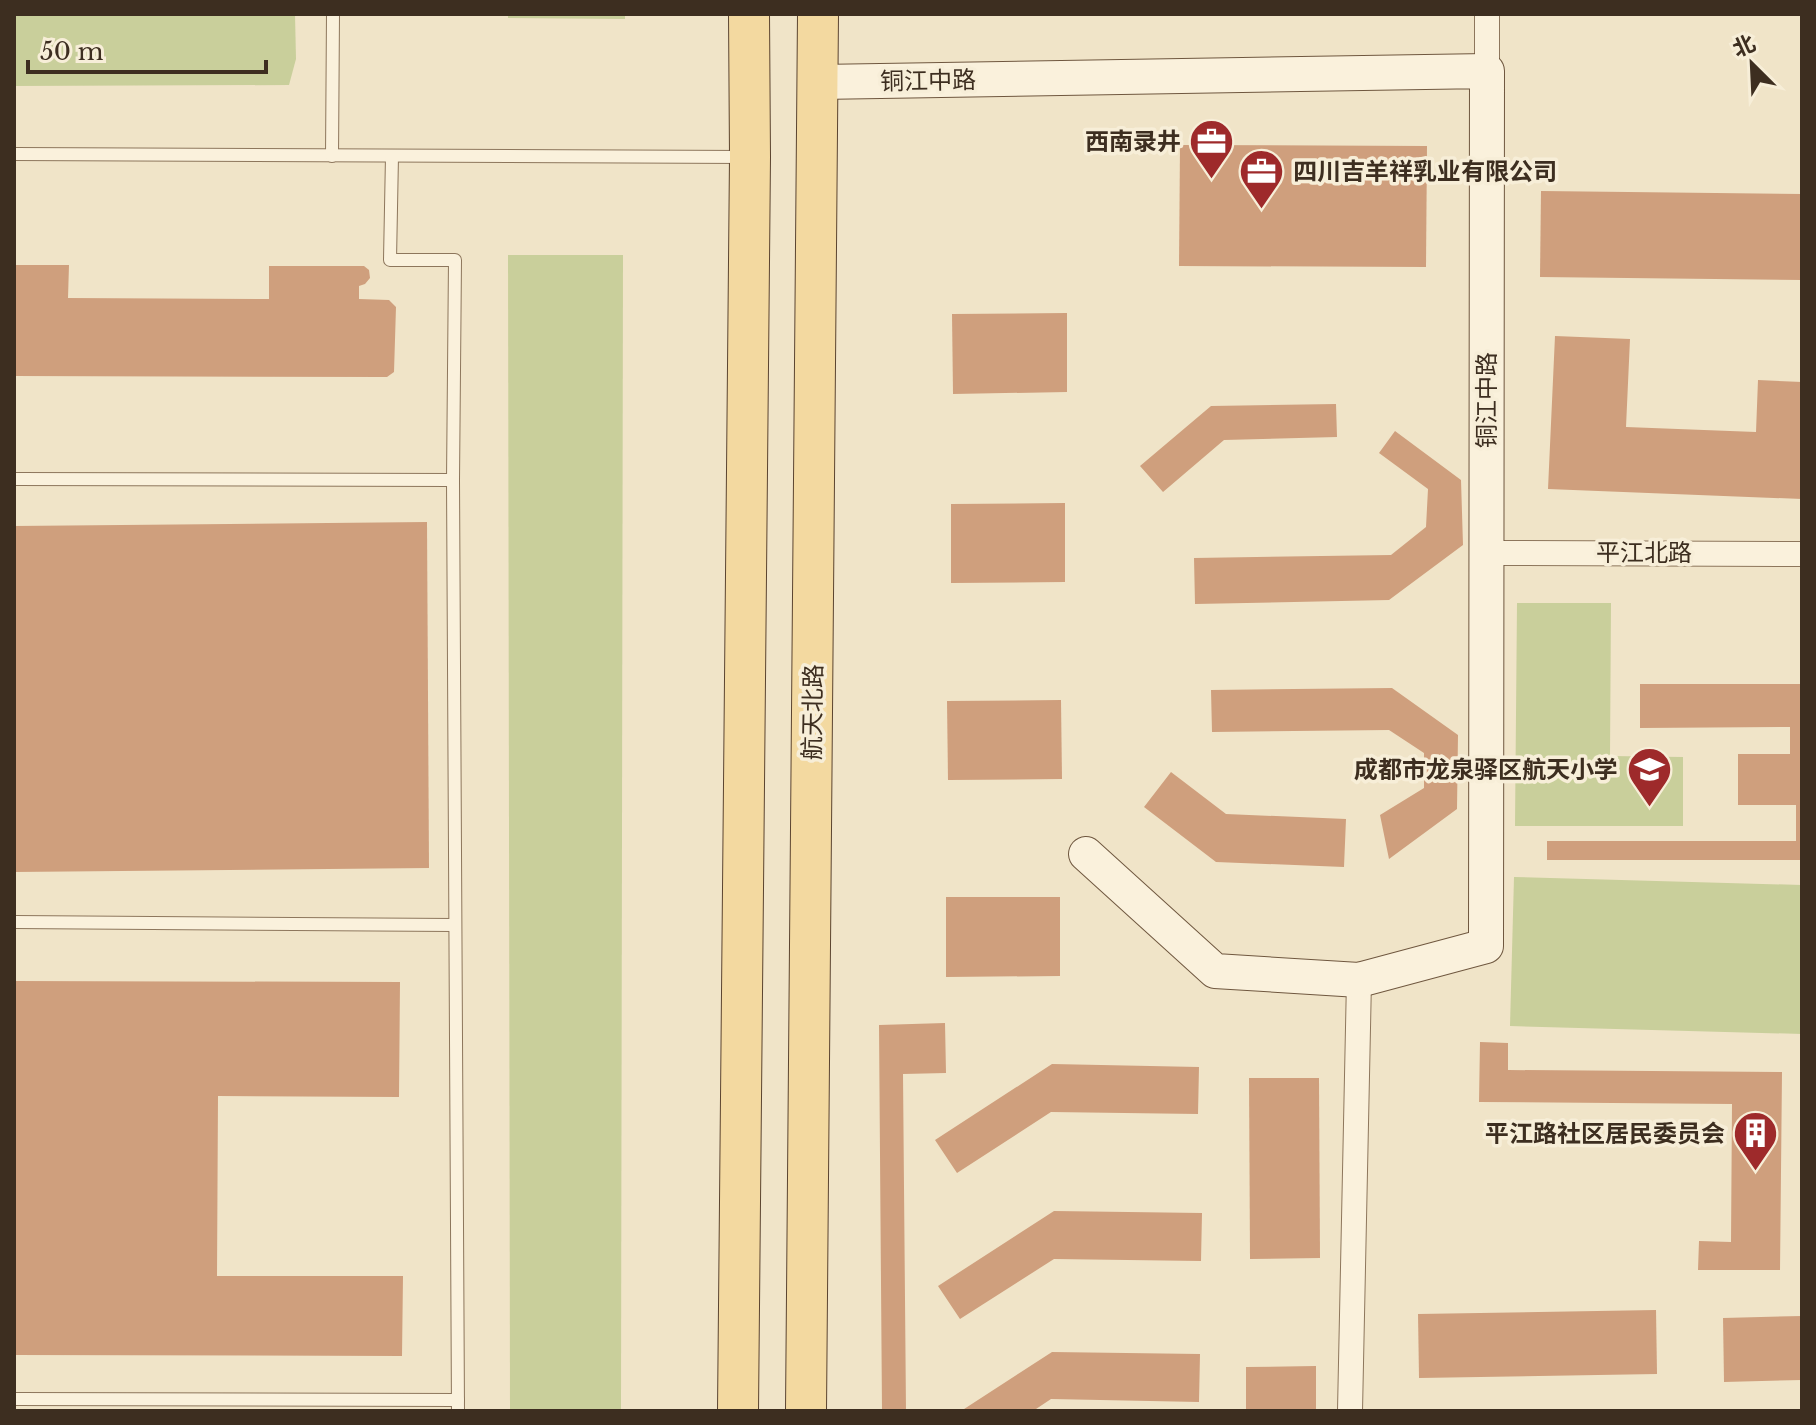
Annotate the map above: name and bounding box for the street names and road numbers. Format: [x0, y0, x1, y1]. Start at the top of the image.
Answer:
street label: 铜江中路 [880, 65, 976, 96]
street label: 铜江中路 [1472, 352, 1501, 448]
street label: 平江北路 [1596, 538, 1692, 567]
street label: 航天北路 [797, 664, 828, 760]

